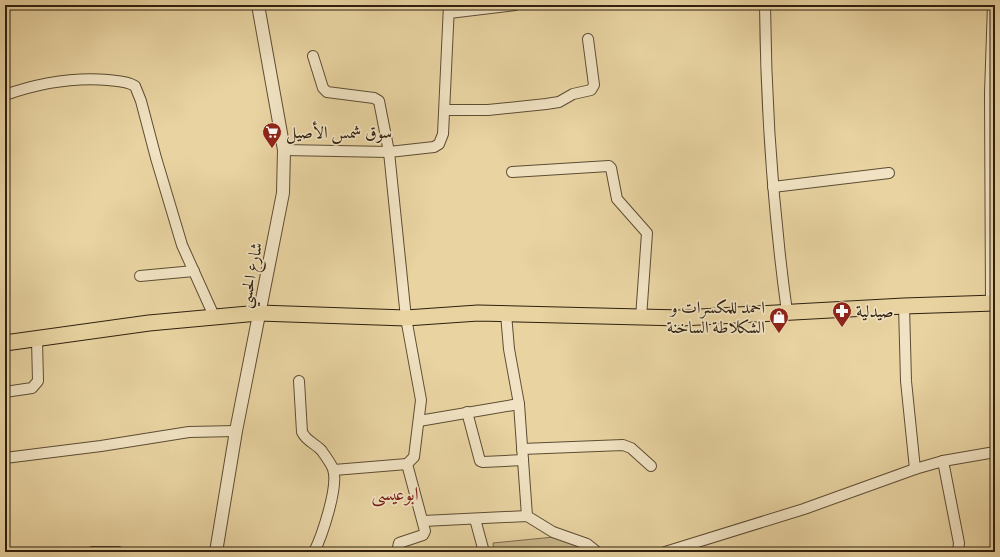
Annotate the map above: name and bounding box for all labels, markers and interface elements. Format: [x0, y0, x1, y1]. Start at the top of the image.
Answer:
supermarket icon: سوق شمس الأصيل [261, 121, 283, 149]
place label: سوق شمس الأصيل [286, 121, 392, 146]
street label: شارع الحسي [234, 240, 272, 311]
place label: احمد للمكسرات و الشكلاطة الساخنة [667, 297, 765, 341]
pharmacy icon: صيدلية [831, 300, 853, 328]
place label: صيدلية [856, 301, 894, 325]
shop icon: احمد للمكسرات و الشكلاطة الساخنة [768, 306, 790, 334]
district label: ابوعيسى [371, 482, 419, 509]

